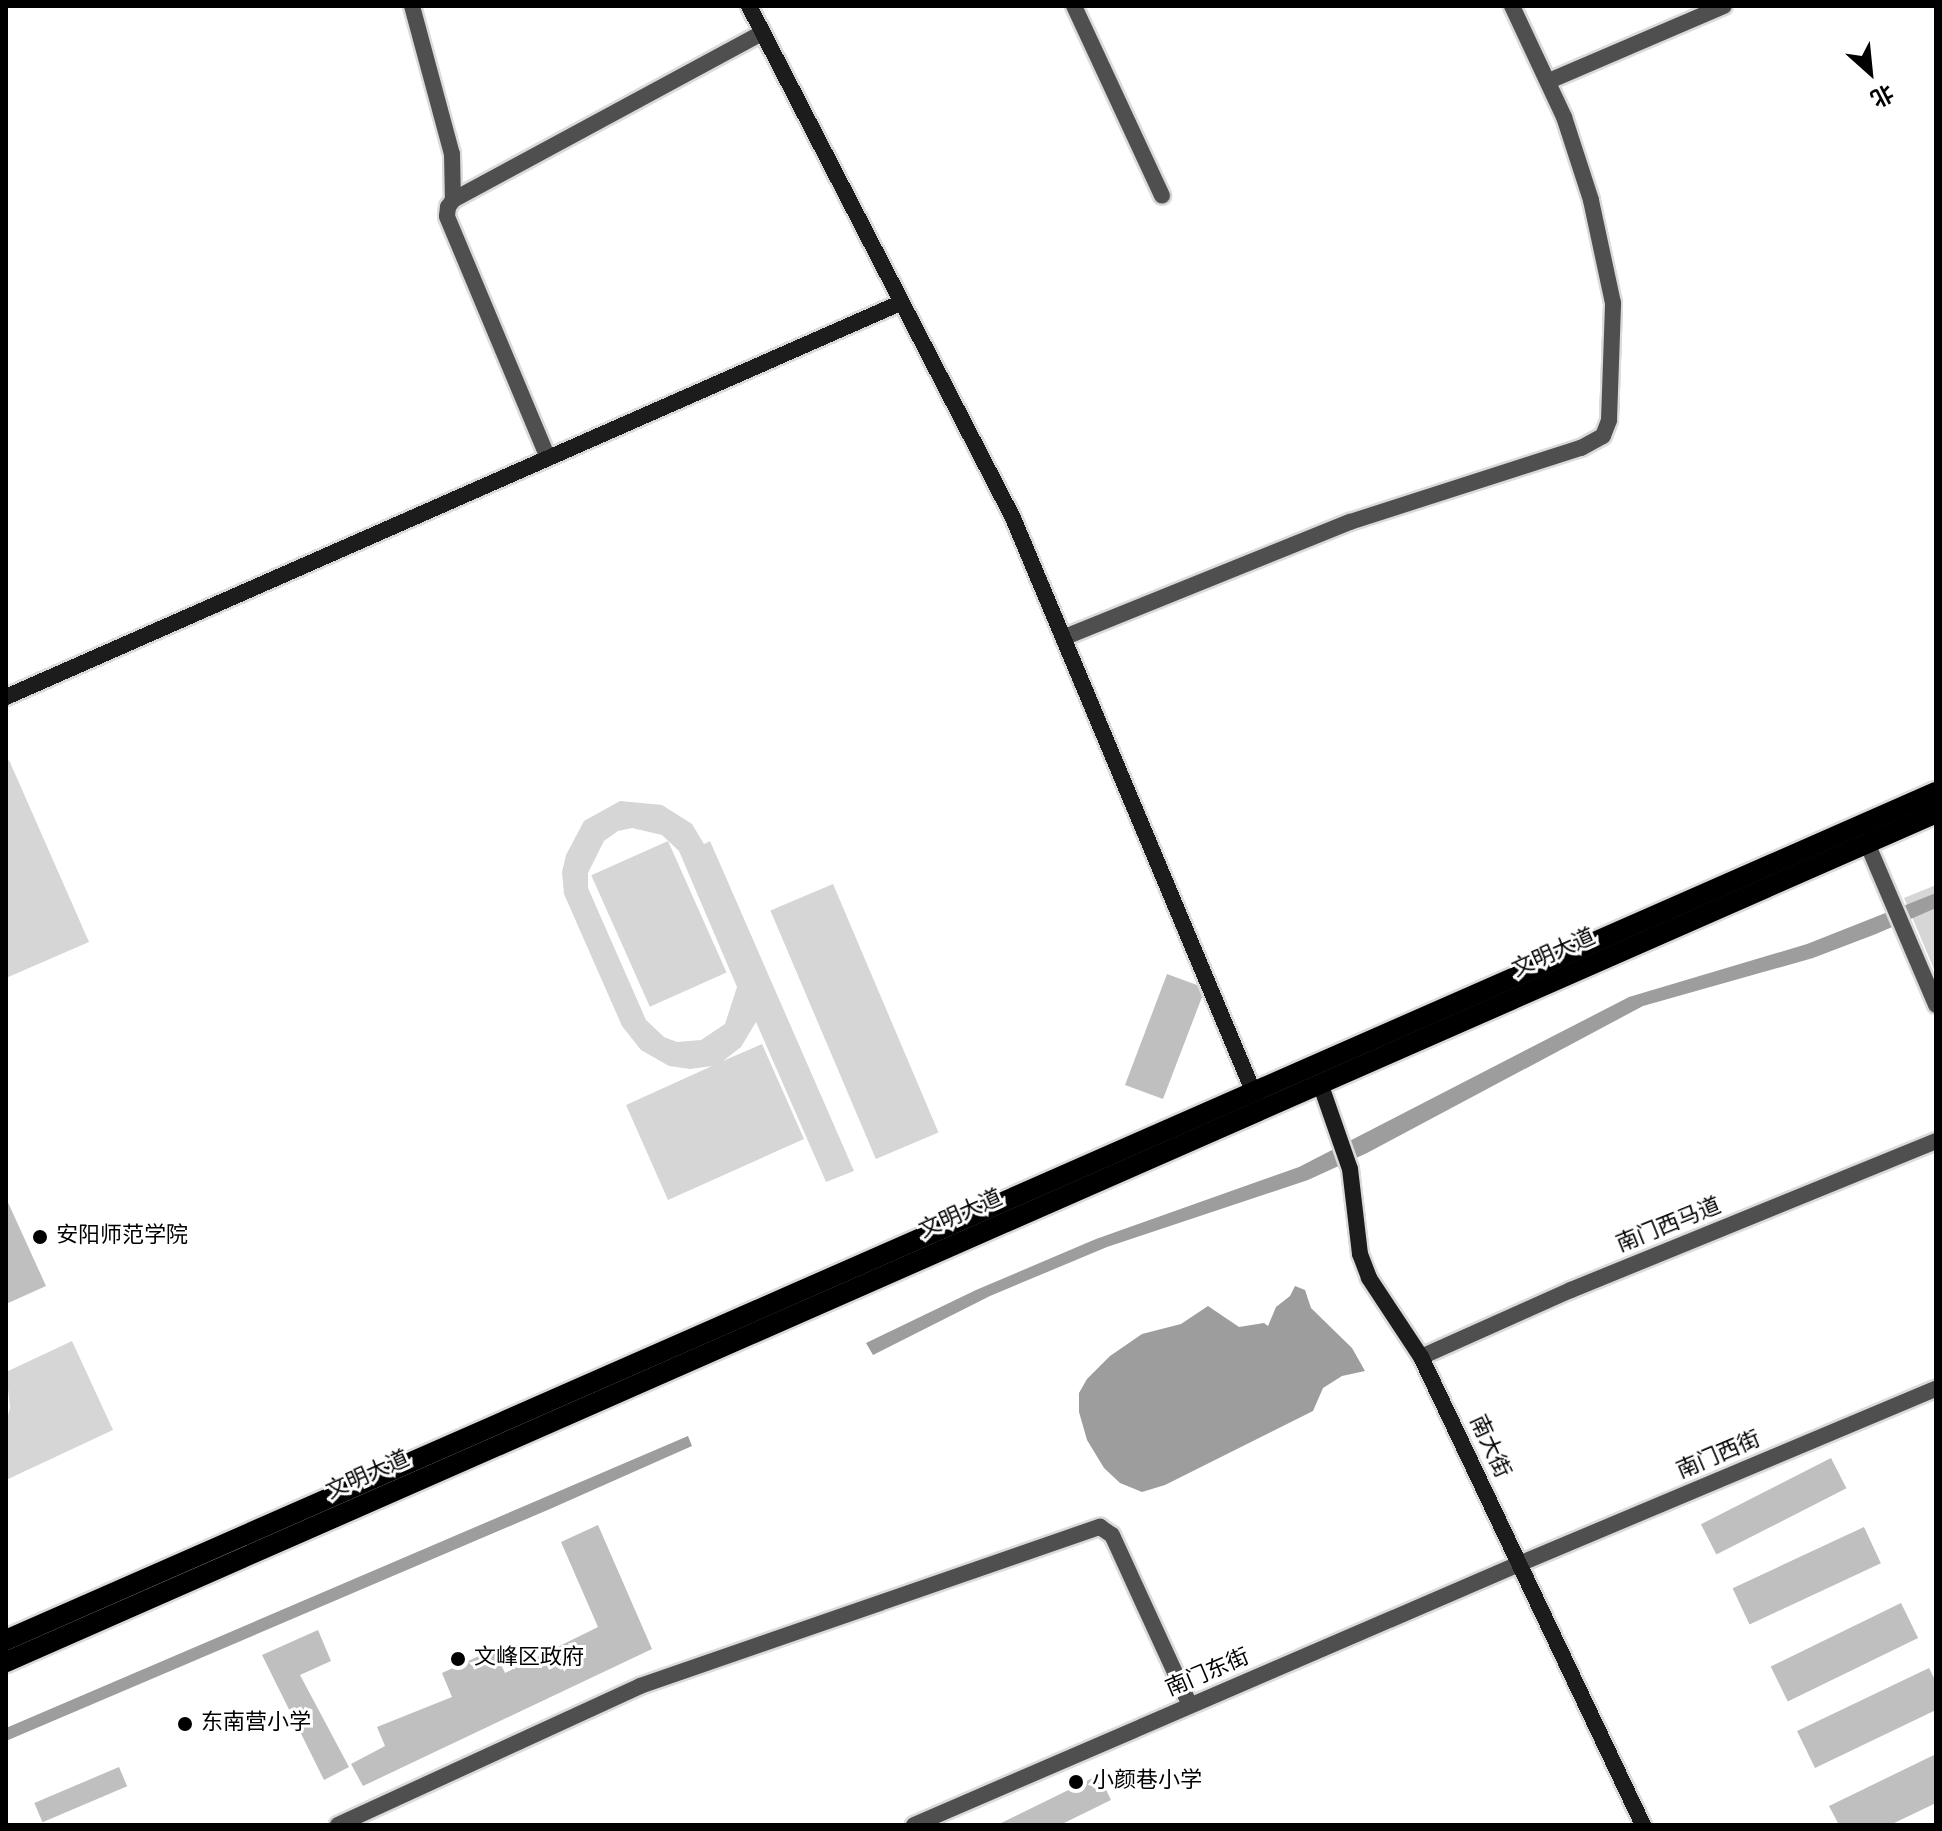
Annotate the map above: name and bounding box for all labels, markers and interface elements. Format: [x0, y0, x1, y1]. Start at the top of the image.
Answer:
north arrow [1830, 32, 1910, 112]
text: 北 [1865, 77, 1897, 111]
street label: 文明大道 [1508, 924, 1600, 984]
street label: 文明大道 [915, 1185, 1007, 1245]
street label: 南门西马道 [1613, 1193, 1725, 1259]
place label: 安阳师范学院 [56, 1224, 188, 1250]
marker: 安阳师范学院 [31, 1228, 49, 1246]
street label: 南大街 [1463, 1412, 1515, 1482]
street label: 南门西街 [1673, 1427, 1765, 1485]
street label: 文明大道 [322, 1446, 414, 1506]
street label: 南门东街 [1162, 1645, 1254, 1703]
place label: 文峰区政府 [474, 1646, 584, 1672]
marker: 文峰区政府 [449, 1650, 467, 1668]
place label: 东南营小学 [201, 1711, 311, 1737]
marker: 东南营小学 [176, 1715, 194, 1733]
place label: 小颜巷小学 [1092, 1769, 1202, 1795]
marker: 小颜巷小学 [1067, 1773, 1085, 1791]

